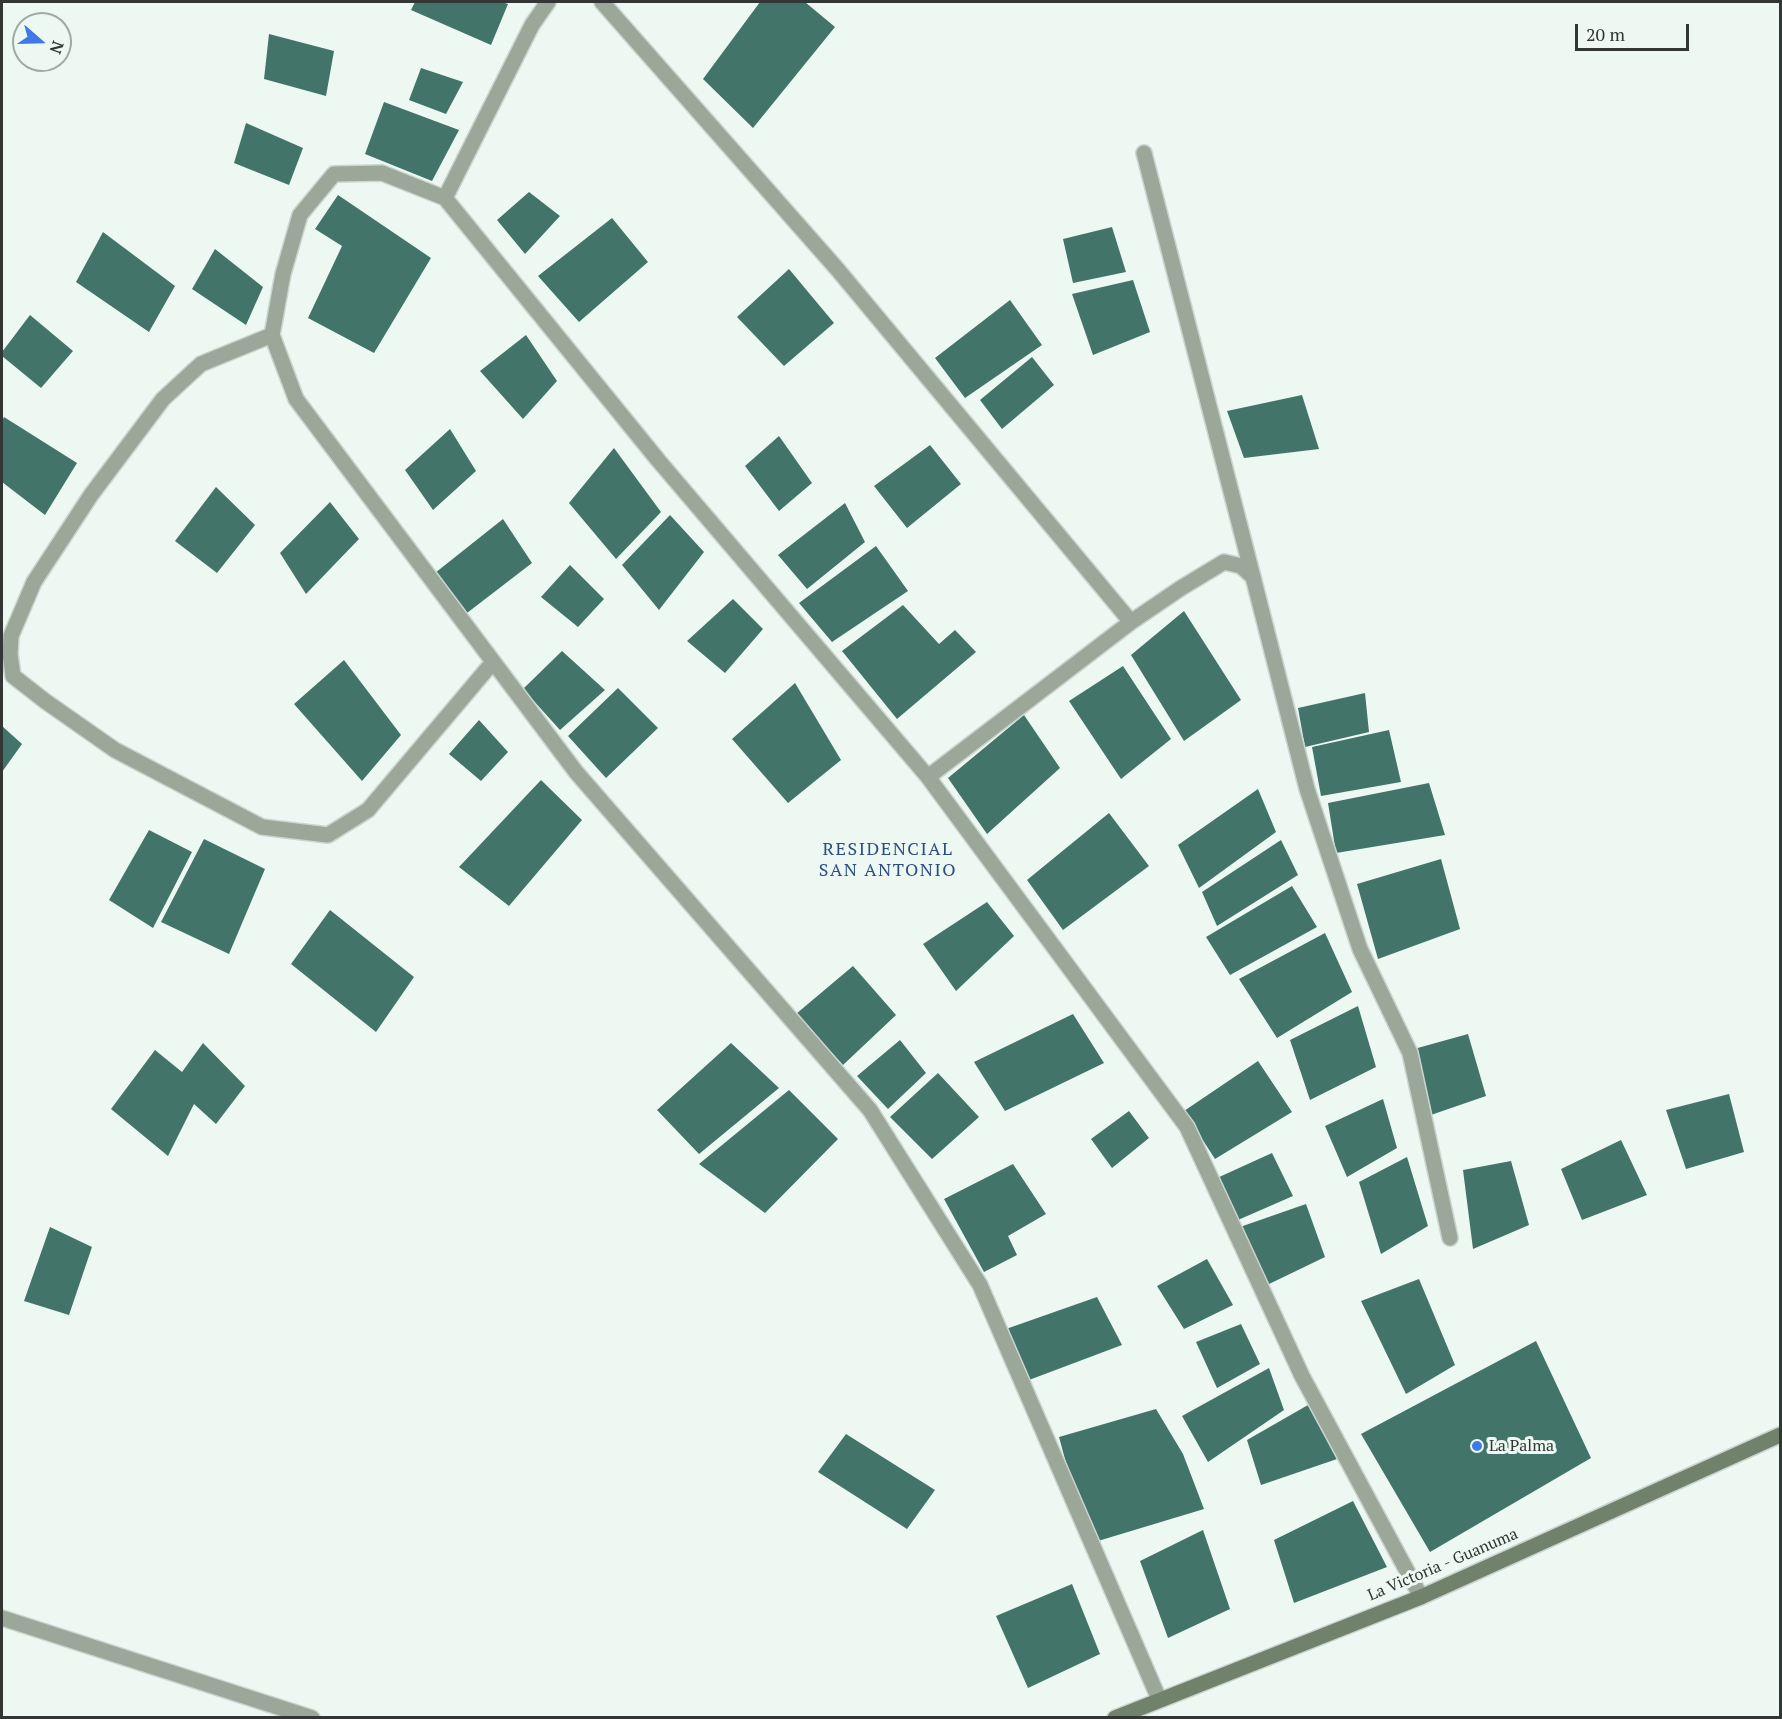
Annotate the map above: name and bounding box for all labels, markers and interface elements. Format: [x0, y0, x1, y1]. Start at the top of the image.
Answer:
north arrow [12, 12, 72, 72]
scale bar [1578, 12, 1692, 50]
text: 20 m [1586, 22, 1625, 46]
text: N [45, 38, 69, 57]
district label: RESIDENCIAL SAN ANTONIO [819, 839, 957, 882]
place label: La Palma [1489, 1436, 1554, 1456]
marker: La Palma [1470, 1439, 1484, 1453]
street label: La Victoria - Guanuma [1365, 1525, 1521, 1605]

